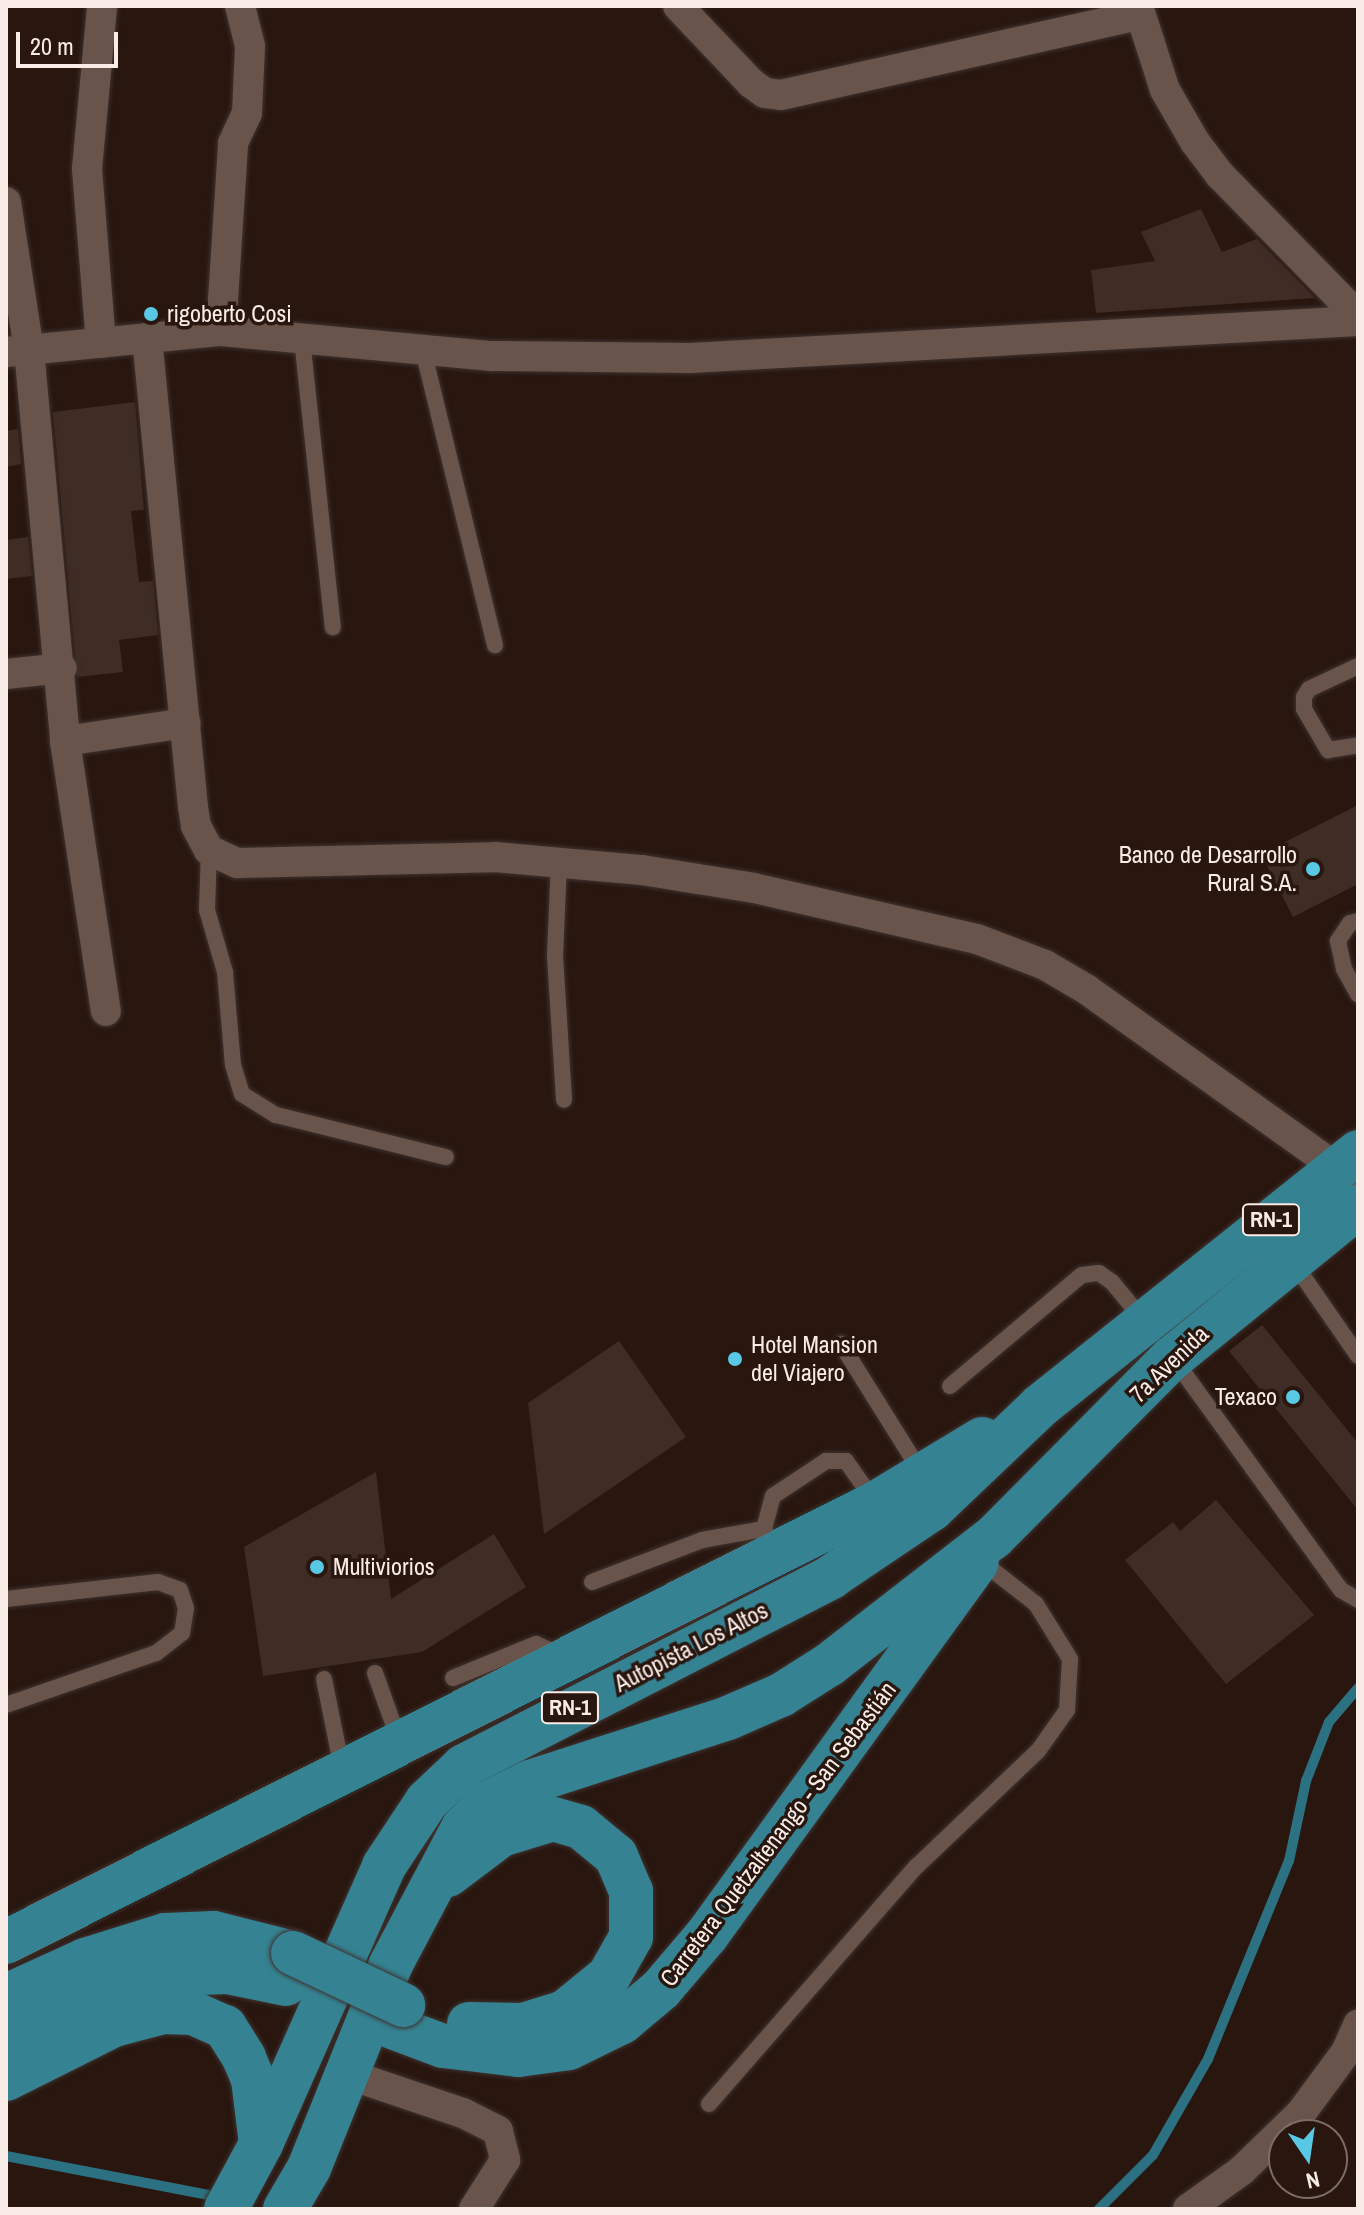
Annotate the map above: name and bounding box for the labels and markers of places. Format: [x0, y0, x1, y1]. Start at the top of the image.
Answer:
place label: rigoberto Cosi [167, 300, 292, 328]
marker: rigoberto Cosi [142, 305, 160, 323]
place label: Banco de Desarrollo Rural S.A. [1119, 841, 1297, 897]
marker: Banco de Desarrollo Rural S.A. [1304, 860, 1322, 878]
place label: Hotel Mansion del Viajero [751, 1331, 878, 1387]
marker: Hotel Mansion del Viajero [726, 1350, 744, 1368]
place label: Texaco [1215, 1383, 1277, 1411]
marker: Texaco [1284, 1388, 1302, 1406]
place label: Multiviorios [333, 1553, 435, 1581]
marker: Multiviorios [308, 1558, 326, 1576]

